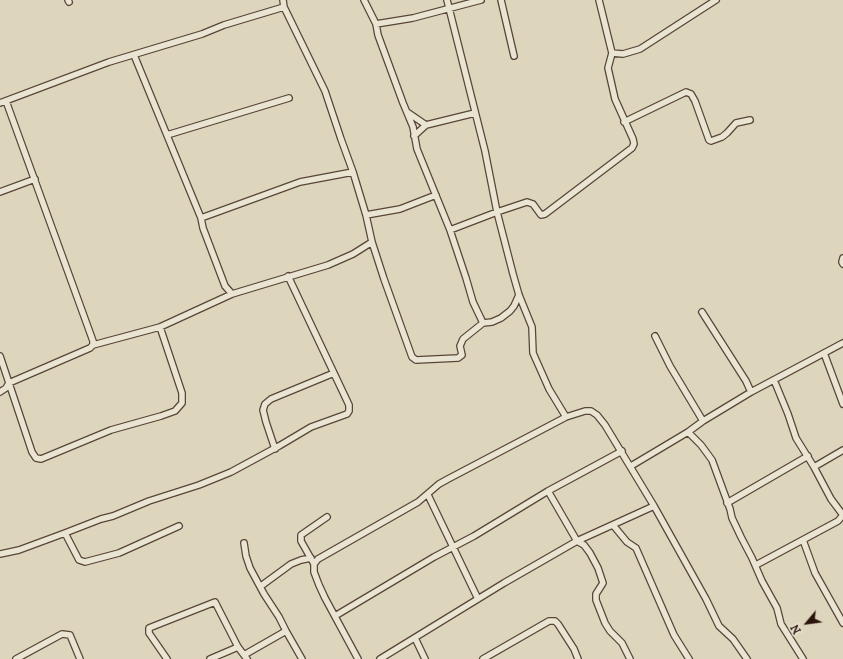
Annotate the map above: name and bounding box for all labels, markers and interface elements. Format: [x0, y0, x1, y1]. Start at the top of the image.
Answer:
north arrow [787, 603, 827, 643]
text: N [788, 621, 805, 636]

